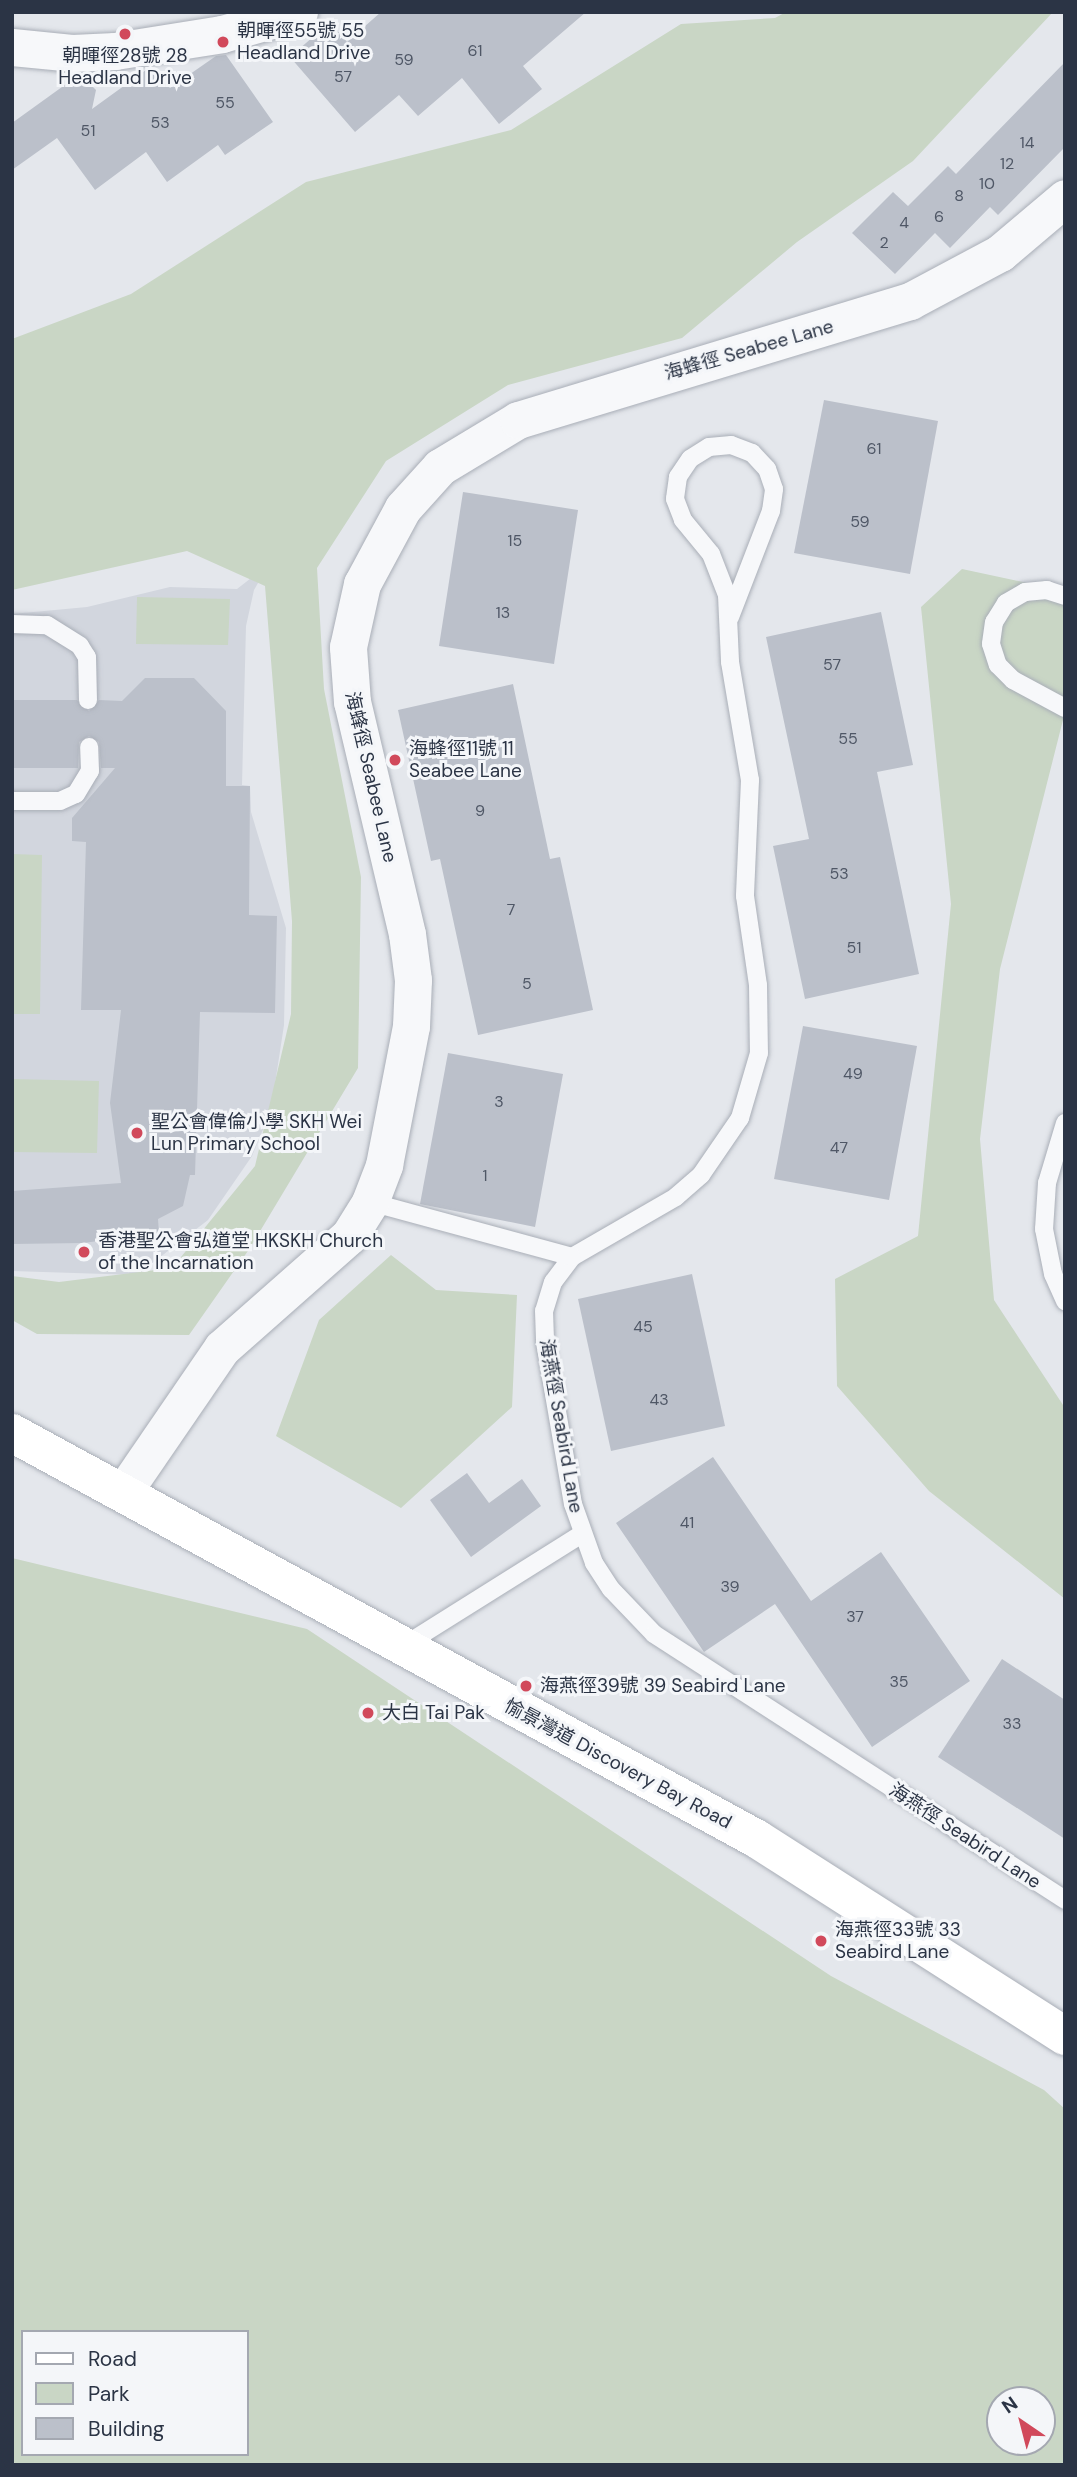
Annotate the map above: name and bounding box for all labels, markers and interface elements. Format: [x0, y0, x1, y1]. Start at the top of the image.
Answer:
place label: 朝暉徑55號 55 Headland Drive [237, 20, 370, 64]
marker: 朝暉徑28號 28 Headland Drive [117, 26, 133, 42]
marker: 朝暉徑55號 55 Headland Drive [215, 34, 231, 50]
house number: 61 [467, 41, 483, 61]
place label: 朝暉徑28號 28 Headland Drive [58, 45, 192, 89]
house number: 59 [394, 50, 414, 70]
house number: 57 [334, 67, 352, 87]
house number: 55 [215, 93, 235, 113]
house number: 53 [150, 113, 170, 133]
house number: 51 [81, 121, 95, 141]
house number: 14 [1020, 133, 1034, 153]
house number: 12 [1000, 154, 1014, 174]
house number: 10 [979, 174, 995, 194]
house number: 8 [954, 186, 964, 206]
house number: 6 [934, 207, 944, 227]
house number: 4 [899, 213, 909, 233]
house number: 2 [879, 233, 889, 253]
street label: 海蜂徑 Seabee Lane [662, 315, 836, 385]
house number: 61 [866, 439, 882, 459]
house number: 59 [850, 512, 870, 532]
house number: 15 [508, 531, 522, 551]
house number: 13 [496, 603, 510, 623]
house number: 57 [823, 655, 841, 675]
street label: 海蜂徑 Seabee Lane [340, 689, 402, 865]
house number: 55 [838, 729, 858, 749]
place label: 海蜂徑11號 11 Seabee Lane [409, 738, 522, 782]
marker: 海蜂徑11號 11 Seabee Lane [387, 752, 403, 768]
house number: 9 [475, 801, 485, 821]
house number: 53 [829, 864, 849, 884]
house number: 7 [507, 900, 515, 920]
house number: 51 [847, 938, 861, 958]
house number: 5 [522, 974, 532, 994]
house number: 49 [843, 1064, 863, 1084]
house number: 3 [494, 1092, 504, 1112]
place label: 聖公會偉倫小學 SKH Wei Lun Primary School [151, 1111, 362, 1155]
marker: 聖公會偉倫小學 SKH Wei Lun Primary School [129, 1125, 145, 1141]
house number: 47 [830, 1138, 848, 1158]
house number: 1 [483, 1166, 487, 1186]
place label: 香港聖公會弘道堂 HKSKH Church of the Incarnation [98, 1230, 383, 1274]
marker: 香港聖公會弘道堂 HKSKH Church of the Incarnation [76, 1244, 92, 1260]
house number: 45 [633, 1317, 653, 1337]
street label: 海燕徑 Seabird Lane [534, 1337, 588, 1515]
house number: 43 [649, 1390, 669, 1410]
house number: 41 [680, 1513, 694, 1533]
house number: 39 [720, 1577, 740, 1597]
house number: 37 [846, 1607, 864, 1627]
house number: 35 [889, 1672, 909, 1692]
place label: 海燕徑39號 39 Seabird Lane [540, 1675, 786, 1697]
marker: 海燕徑39號 39 Seabird Lane [518, 1678, 534, 1694]
street label: 愉景灣道 Discovery Bay Road [500, 1694, 736, 1834]
place label: 大白 Tai Pak [382, 1702, 485, 1724]
marker: 大白 Tai Pak [360, 1705, 376, 1721]
house number: 33 [1003, 1714, 1021, 1734]
street label: 海燕徑 Seabird Lane [885, 1778, 1045, 1894]
place label: 海燕徑33號 33 Seabird Lane [835, 1919, 961, 1963]
marker: 海燕徑33號 33 Seabird Lane [813, 1933, 829, 1949]
legend [21, 2330, 248, 2456]
text: Road [88, 2345, 137, 2373]
text: Park [88, 2380, 129, 2408]
north arrow [986, 2386, 1056, 2456]
text: N [997, 2391, 1023, 2419]
text: Building [88, 2415, 164, 2443]

